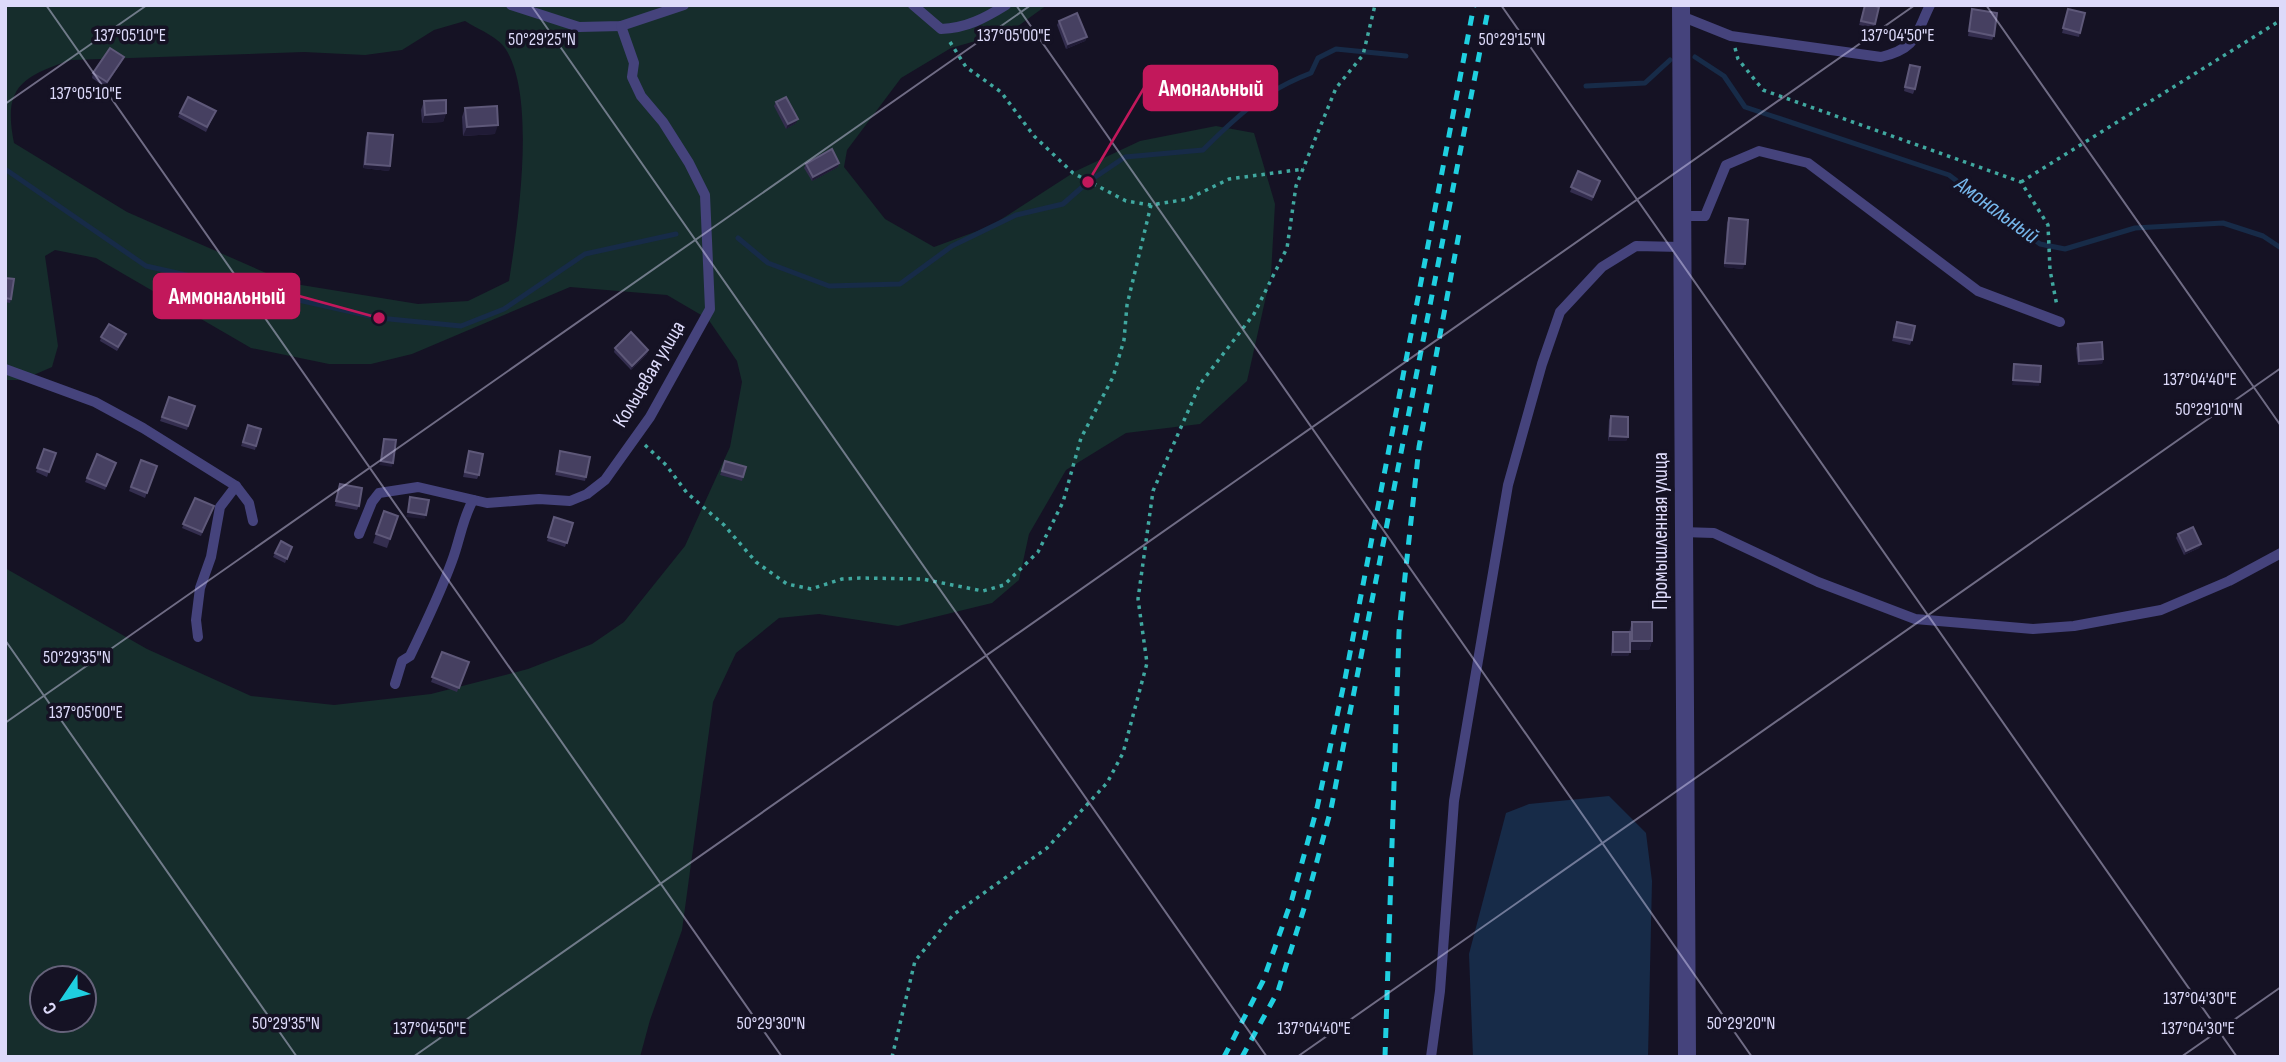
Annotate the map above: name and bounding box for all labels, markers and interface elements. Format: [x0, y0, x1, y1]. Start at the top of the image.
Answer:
text: 137°05'10"E [94, 25, 166, 46]
text: 137°05'00"E [977, 25, 1051, 46]
text: 137°04'50"E [1861, 25, 1935, 46]
text: 50°29'25"N [508, 29, 576, 50]
text: 50°29'15"N [1479, 29, 1545, 50]
callout: Амональный [1144, 66, 1277, 110]
text: Амональный [1157, 75, 1264, 103]
text: 137°05'10"E [50, 83, 122, 104]
water label: Амональный [1949, 170, 2045, 250]
callout: Аммональный [154, 274, 299, 318]
text: Аммональный [168, 283, 285, 311]
street label: Кольцевая улица [607, 316, 691, 432]
text: 137°04'40"E [2163, 369, 2237, 390]
text: 50°29'10"N [2175, 399, 2243, 420]
street label: Промышленная улица [1648, 452, 1673, 610]
text: 50°29'35"N [43, 647, 111, 668]
text: 137°05'00"E [49, 702, 123, 723]
north arrow [28, 964, 98, 1034]
text: 137°04'30"E [2163, 988, 2237, 1009]
text: С [38, 997, 63, 1018]
text: 50°29'35"N [252, 1013, 320, 1034]
text: 50°29'30"N [737, 1013, 805, 1034]
text: 50°29'20"N [1707, 1013, 1775, 1034]
text: 137°04'50"E [393, 1018, 467, 1039]
text: 137°04'40"E [1277, 1018, 1351, 1039]
text: 137°04'30"E [2161, 1018, 2235, 1039]

